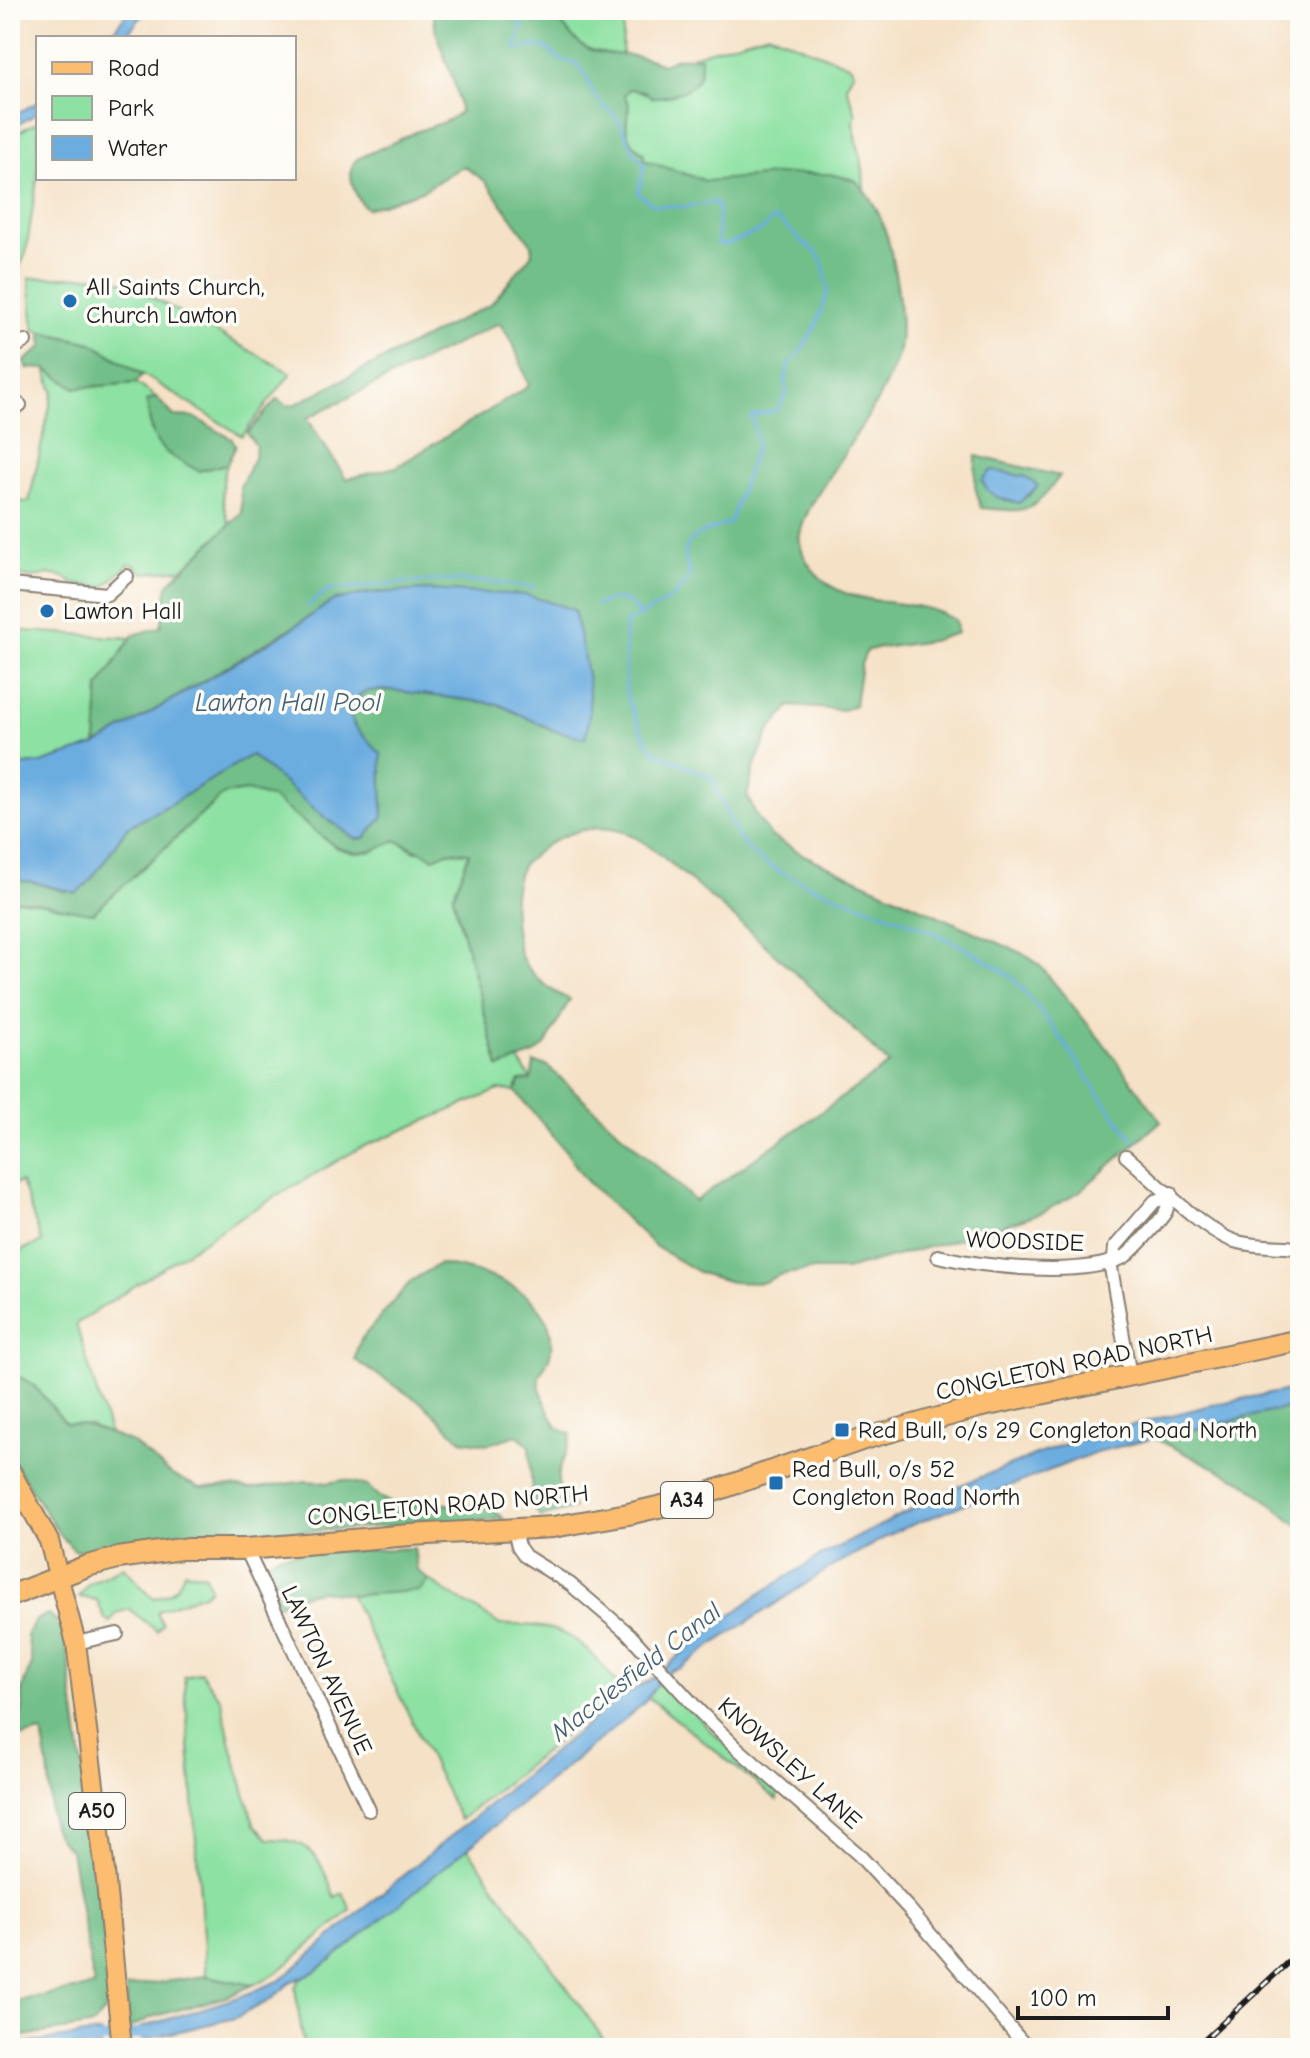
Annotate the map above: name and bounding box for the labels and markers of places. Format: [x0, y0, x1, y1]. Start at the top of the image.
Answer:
place label: All Saints Church, Church Lawton [86, 273, 265, 329]
marker: All Saints Church, Church Lawton [61, 292, 79, 310]
place label: Lawton Hall [63, 597, 182, 625]
marker: Lawton Hall [38, 602, 56, 620]
place label: Red Bull, o/s 29 Congleton Road North [858, 1416, 1257, 1444]
marker: Red Bull, o/s 29 Congleton Road North [833, 1421, 851, 1439]
place label: Red Bull, o/s 52 Congleton Road North [792, 1455, 1020, 1511]
marker: Red Bull, o/s 52 Congleton Road North [767, 1474, 785, 1492]

